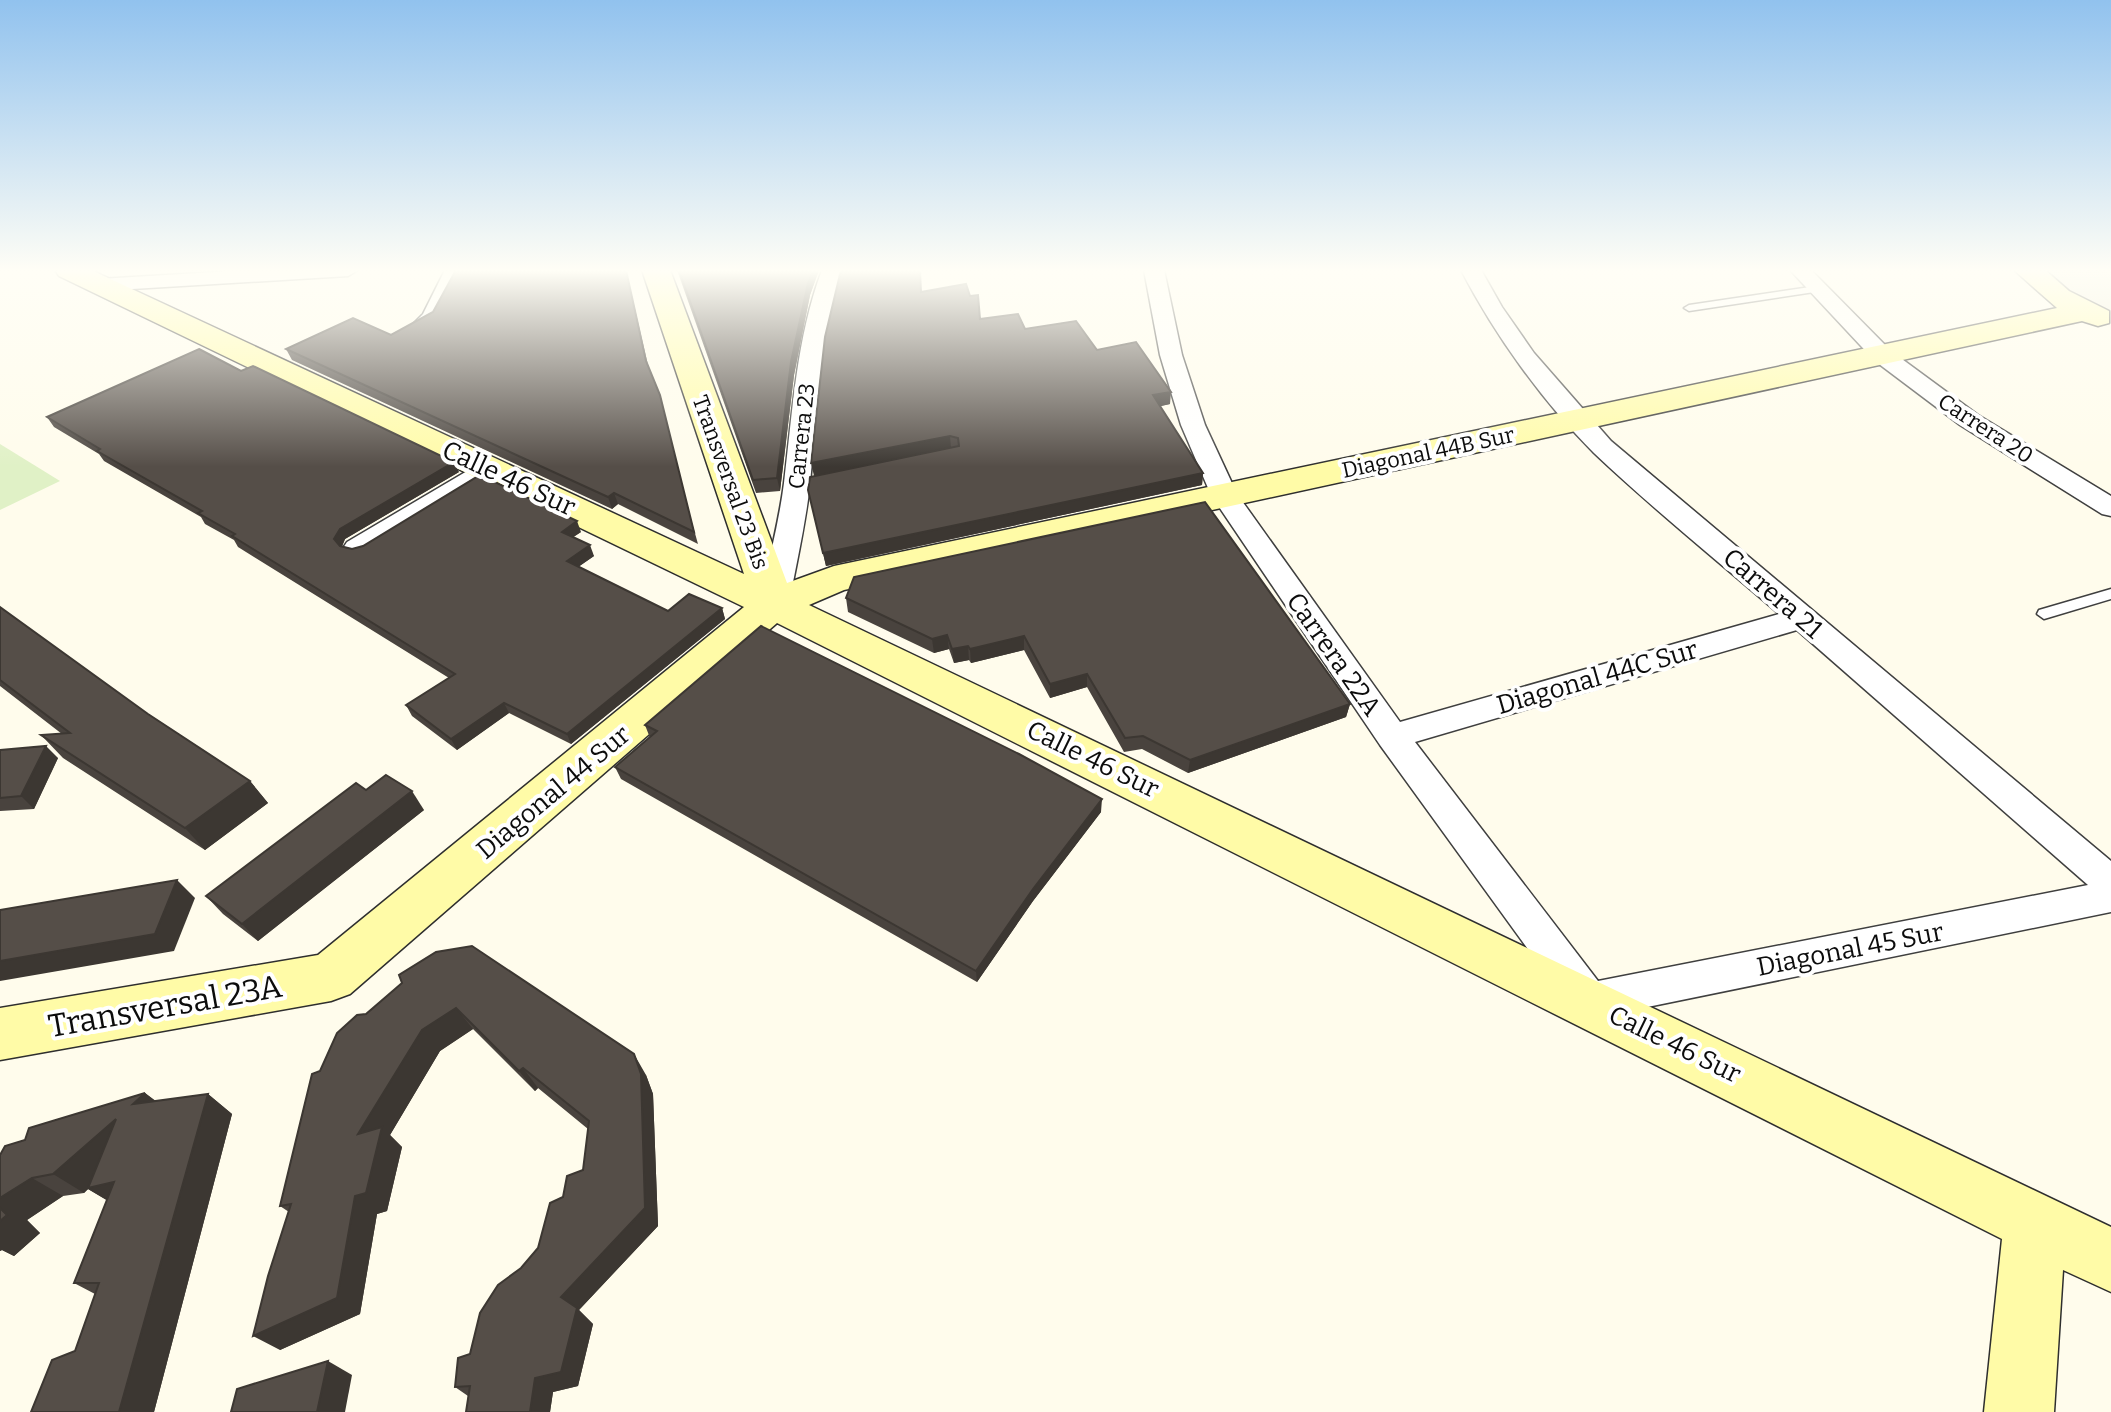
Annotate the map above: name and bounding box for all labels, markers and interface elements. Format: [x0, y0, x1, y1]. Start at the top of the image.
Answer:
street label: Carrera 23 [783, 382, 820, 490]
street label: Carrera 20 [1933, 388, 2038, 469]
street label: Transversal 23 Bis [687, 391, 775, 573]
street label: Diagonal 44B Sur [1339, 421, 1517, 484]
street label: Calle 46 Sur [437, 434, 581, 523]
street label: Carrera 21 [1717, 542, 1829, 645]
street label: Carrera 22A [1280, 587, 1388, 722]
street label: Diagonal 44C Sur [1493, 634, 1702, 721]
street label: Calle 46 Sur [1022, 714, 1164, 805]
street label: Diagonal 44 Sur [470, 719, 637, 866]
street label: Diagonal 45 Sur [1754, 916, 1947, 983]
street label: Transversal 23A [45, 967, 285, 1045]
street label: Calle 46 Sur [1604, 999, 1746, 1090]

